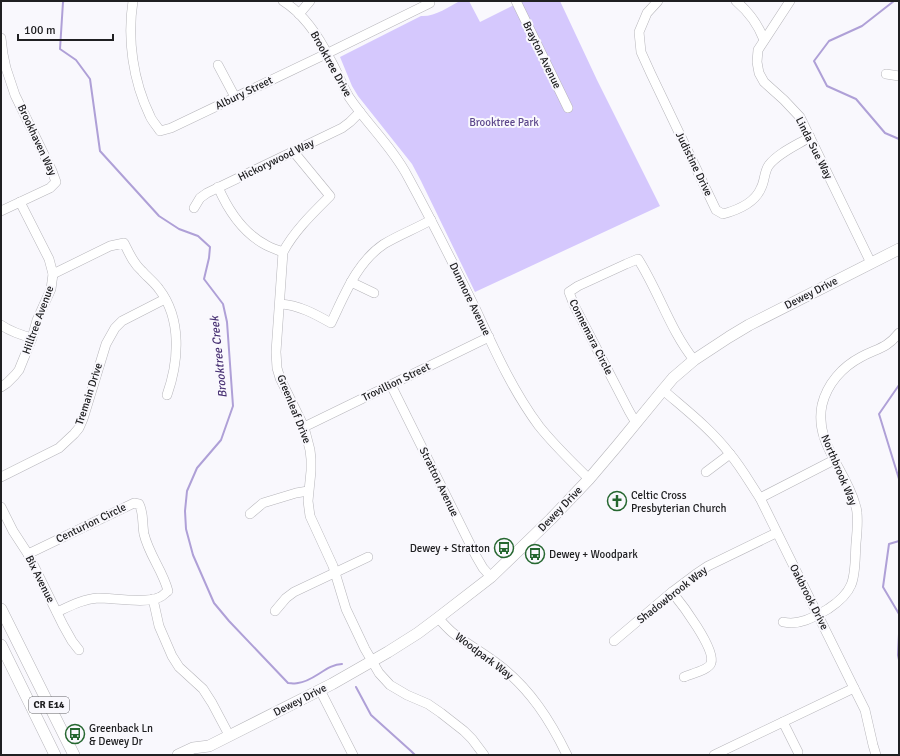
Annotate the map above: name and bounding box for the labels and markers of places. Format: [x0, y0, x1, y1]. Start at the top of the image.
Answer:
place label: Celtic Cross Presbyterian Church [631, 489, 726, 515]
church icon: Celtic Cross Presbyterian Church [606, 490, 628, 512]
bus stop icon: Dewey + Stratton [493, 537, 515, 559]
place label: Dewey + Stratton [410, 542, 490, 555]
bus stop icon: Dewey + Woodpark [524, 543, 546, 565]
place label: Dewey + Woodpark [549, 548, 638, 561]
place label: Greenback Ln & Dewey Dr [89, 722, 153, 748]
bus stop icon: Greenback Ln & Dewey Dr [64, 723, 86, 745]

